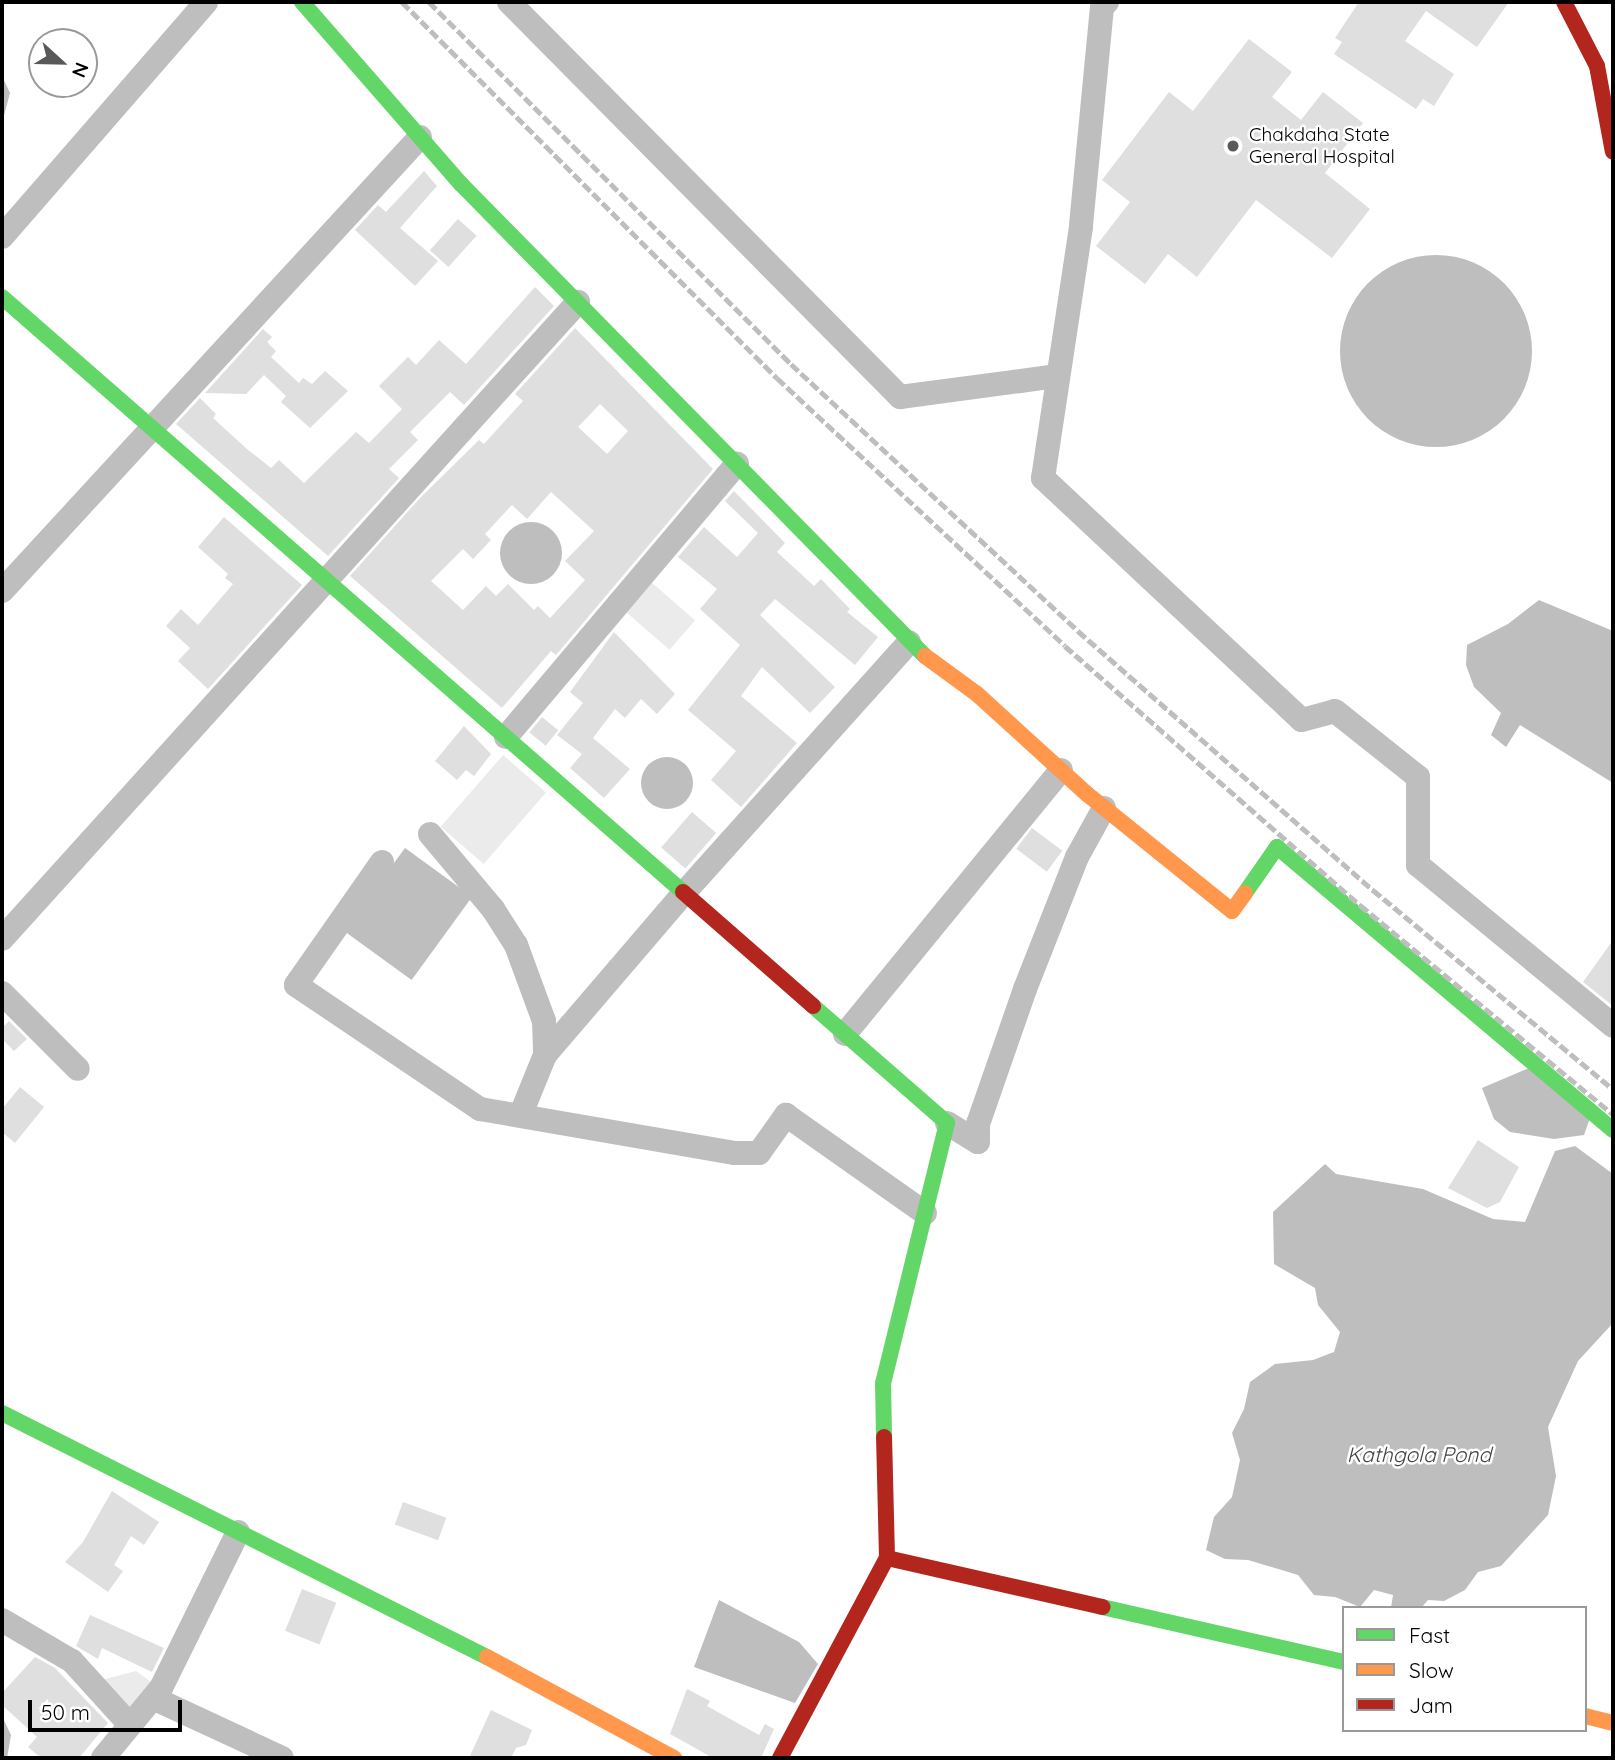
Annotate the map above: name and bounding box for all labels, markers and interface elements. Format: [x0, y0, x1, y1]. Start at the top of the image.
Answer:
north arrow [28, 28, 98, 98]
text: N [67, 59, 94, 81]
place label: Chakdaha State General Hospital [1249, 124, 1395, 168]
marker: Chakdaha State General Hospital [1223, 136, 1243, 156]
water label: Kathgola Pond [1347, 1441, 1491, 1467]
legend [1342, 1606, 1587, 1732]
text: Fast [1409, 1622, 1450, 1648]
text: Slow [1409, 1657, 1454, 1683]
scale bar [32, 1686, 186, 1730]
text: Jam [1409, 1692, 1453, 1718]
text: 50 m [41, 1699, 90, 1725]

